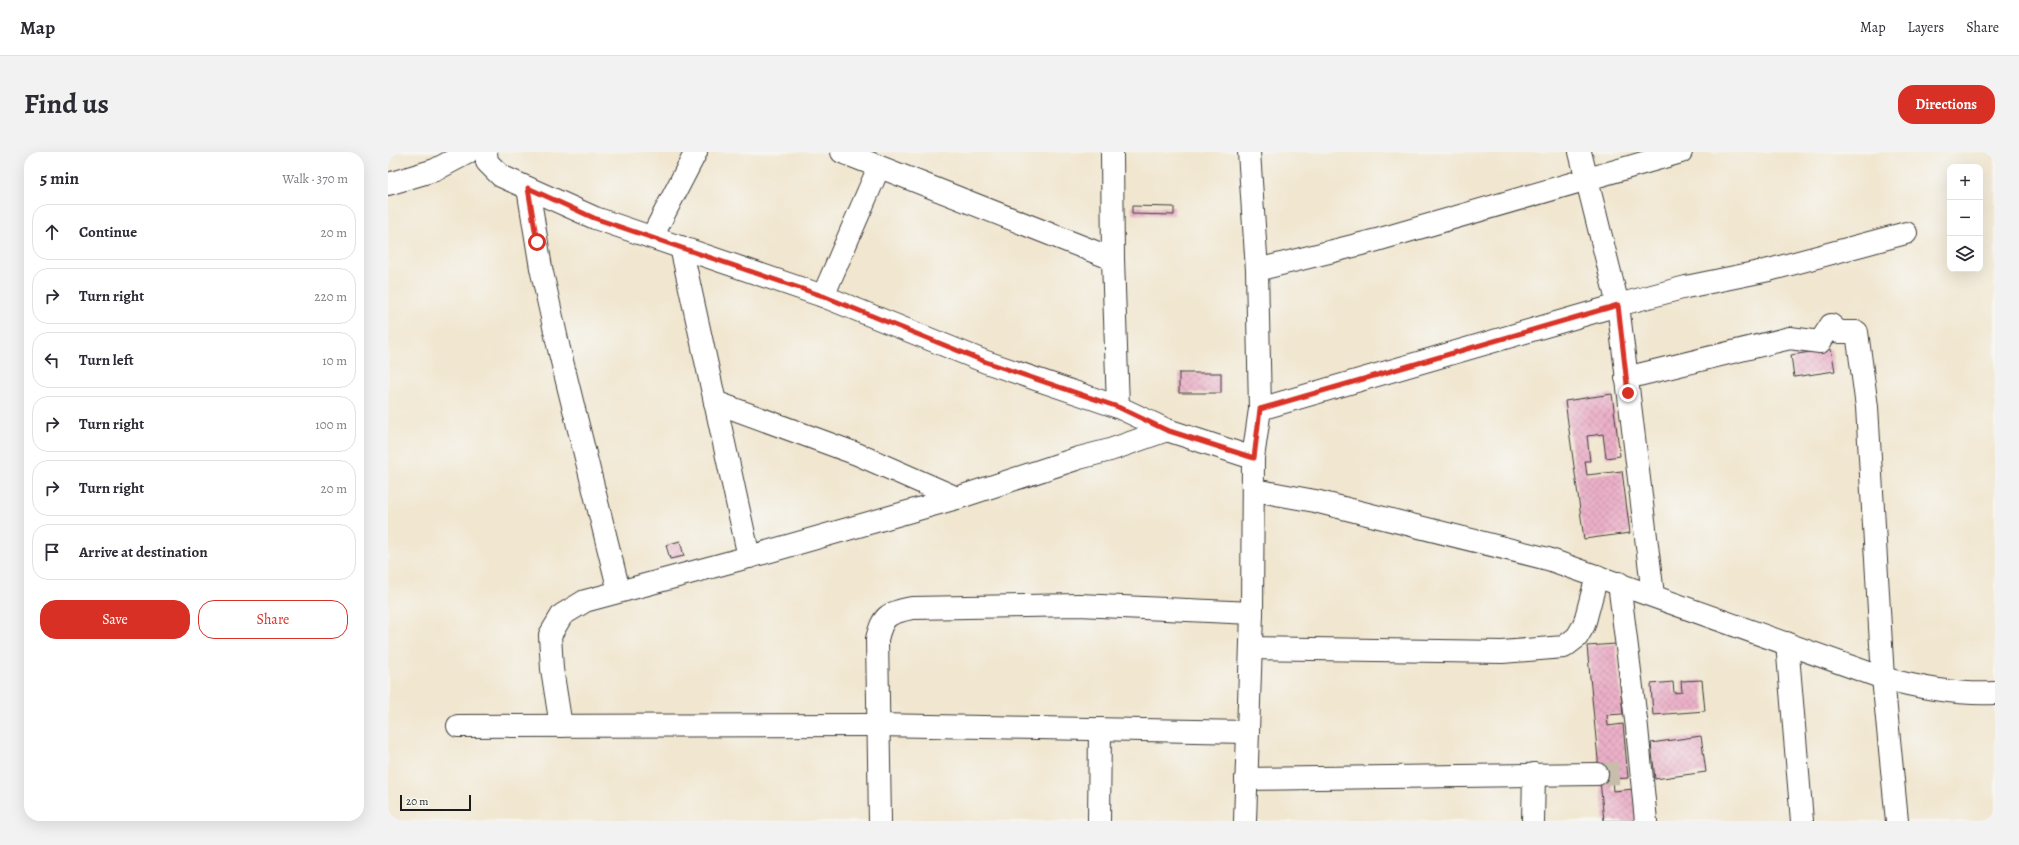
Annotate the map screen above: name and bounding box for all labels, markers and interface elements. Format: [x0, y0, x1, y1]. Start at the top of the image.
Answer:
text: Map [20, 15, 55, 41]
text: Map [1860, 18, 1886, 37]
text: Layers [1908, 18, 1944, 37]
text: Share [1966, 18, 1999, 37]
text: Find us [24, 85, 109, 123]
button: Directions [1898, 85, 1995, 124]
map controls [1947, 164, 1983, 272]
button: + [1947, 164, 1983, 200]
text: 5 min [40, 167, 79, 190]
text: Walk · 370 m [282, 170, 348, 187]
button: − [1947, 200, 1983, 236]
icon: ahead [41, 221, 63, 243]
text: Continue [79, 222, 137, 242]
text: 20 m [321, 224, 347, 241]
route start [528, 233, 546, 251]
button: layers [1947, 236, 1983, 272]
icon: right [41, 285, 63, 307]
text: Turn right [79, 286, 144, 306]
text: 220 m [314, 288, 347, 305]
icon: left [41, 349, 63, 371]
text: Turn left [79, 350, 134, 370]
text: 10 m [322, 352, 347, 369]
route end [1619, 384, 1637, 402]
icon: right [41, 413, 63, 435]
text: Turn right [79, 414, 144, 434]
text: 100 m [315, 416, 347, 433]
icon: right [41, 477, 63, 499]
text: Turn right [79, 478, 144, 498]
text: 20 m [321, 480, 347, 497]
icon: arrive [41, 541, 63, 563]
text: Arrive at destination [79, 542, 208, 562]
button: Save [40, 600, 190, 639]
button: Share [198, 600, 348, 639]
scale bar [400, 793, 471, 812]
text: 20 m [406, 794, 428, 809]

